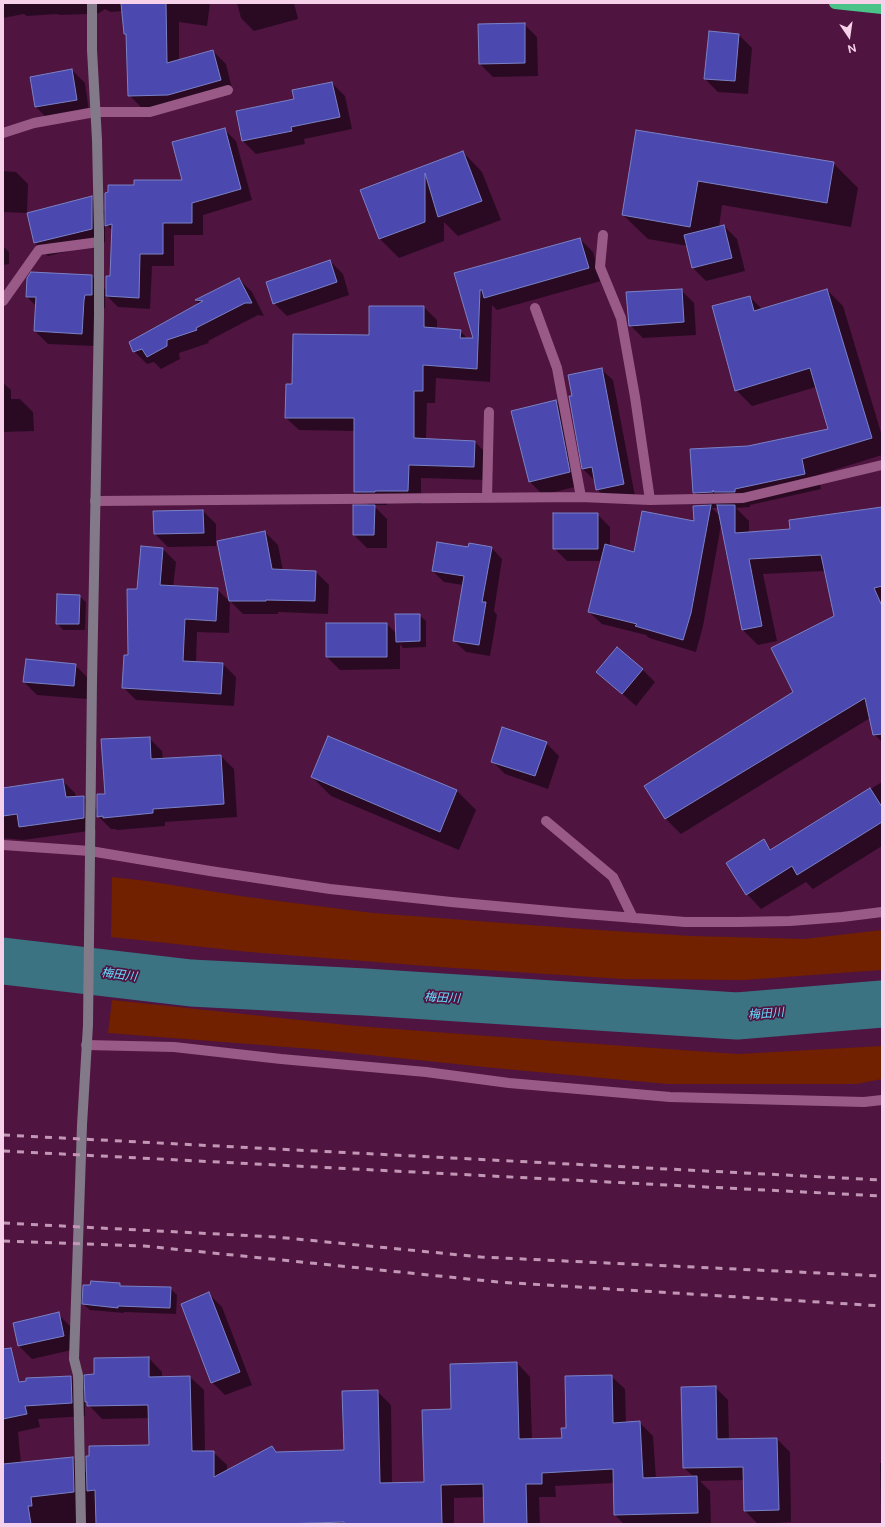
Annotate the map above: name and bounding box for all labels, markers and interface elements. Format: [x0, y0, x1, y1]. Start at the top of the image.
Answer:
north arrow [829, 16, 869, 56]
text: N [846, 41, 857, 55]
water label: 梅田川 [100, 966, 138, 984]
water label: 梅田川 [424, 990, 460, 1006]
water label: 梅田川 [747, 1005, 785, 1023]

